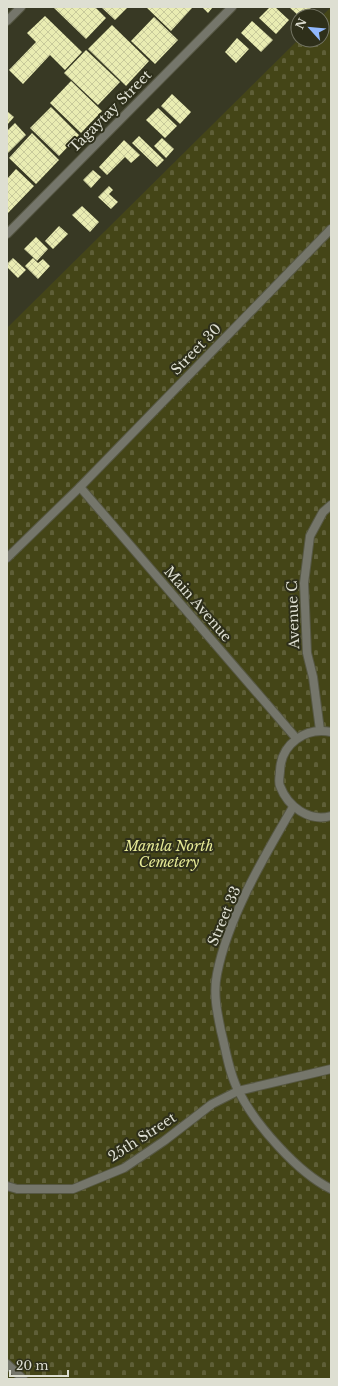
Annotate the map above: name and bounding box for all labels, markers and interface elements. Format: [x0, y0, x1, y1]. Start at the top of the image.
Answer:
north arrow [290, 8, 330, 48]
text: N [293, 15, 310, 31]
street label: Tagaytay Street [65, 65, 156, 156]
street label: Street 30 [167, 319, 225, 379]
street label: Main Avenue [160, 563, 236, 645]
street label: Avenue C [283, 580, 303, 651]
park label: Manila North Cemetery [124, 837, 213, 871]
street label: Street 33 [203, 883, 245, 949]
street label: 25th Street [105, 1108, 180, 1166]
scale bar [10, 1352, 68, 1378]
text: 20 m [16, 1358, 48, 1373]

